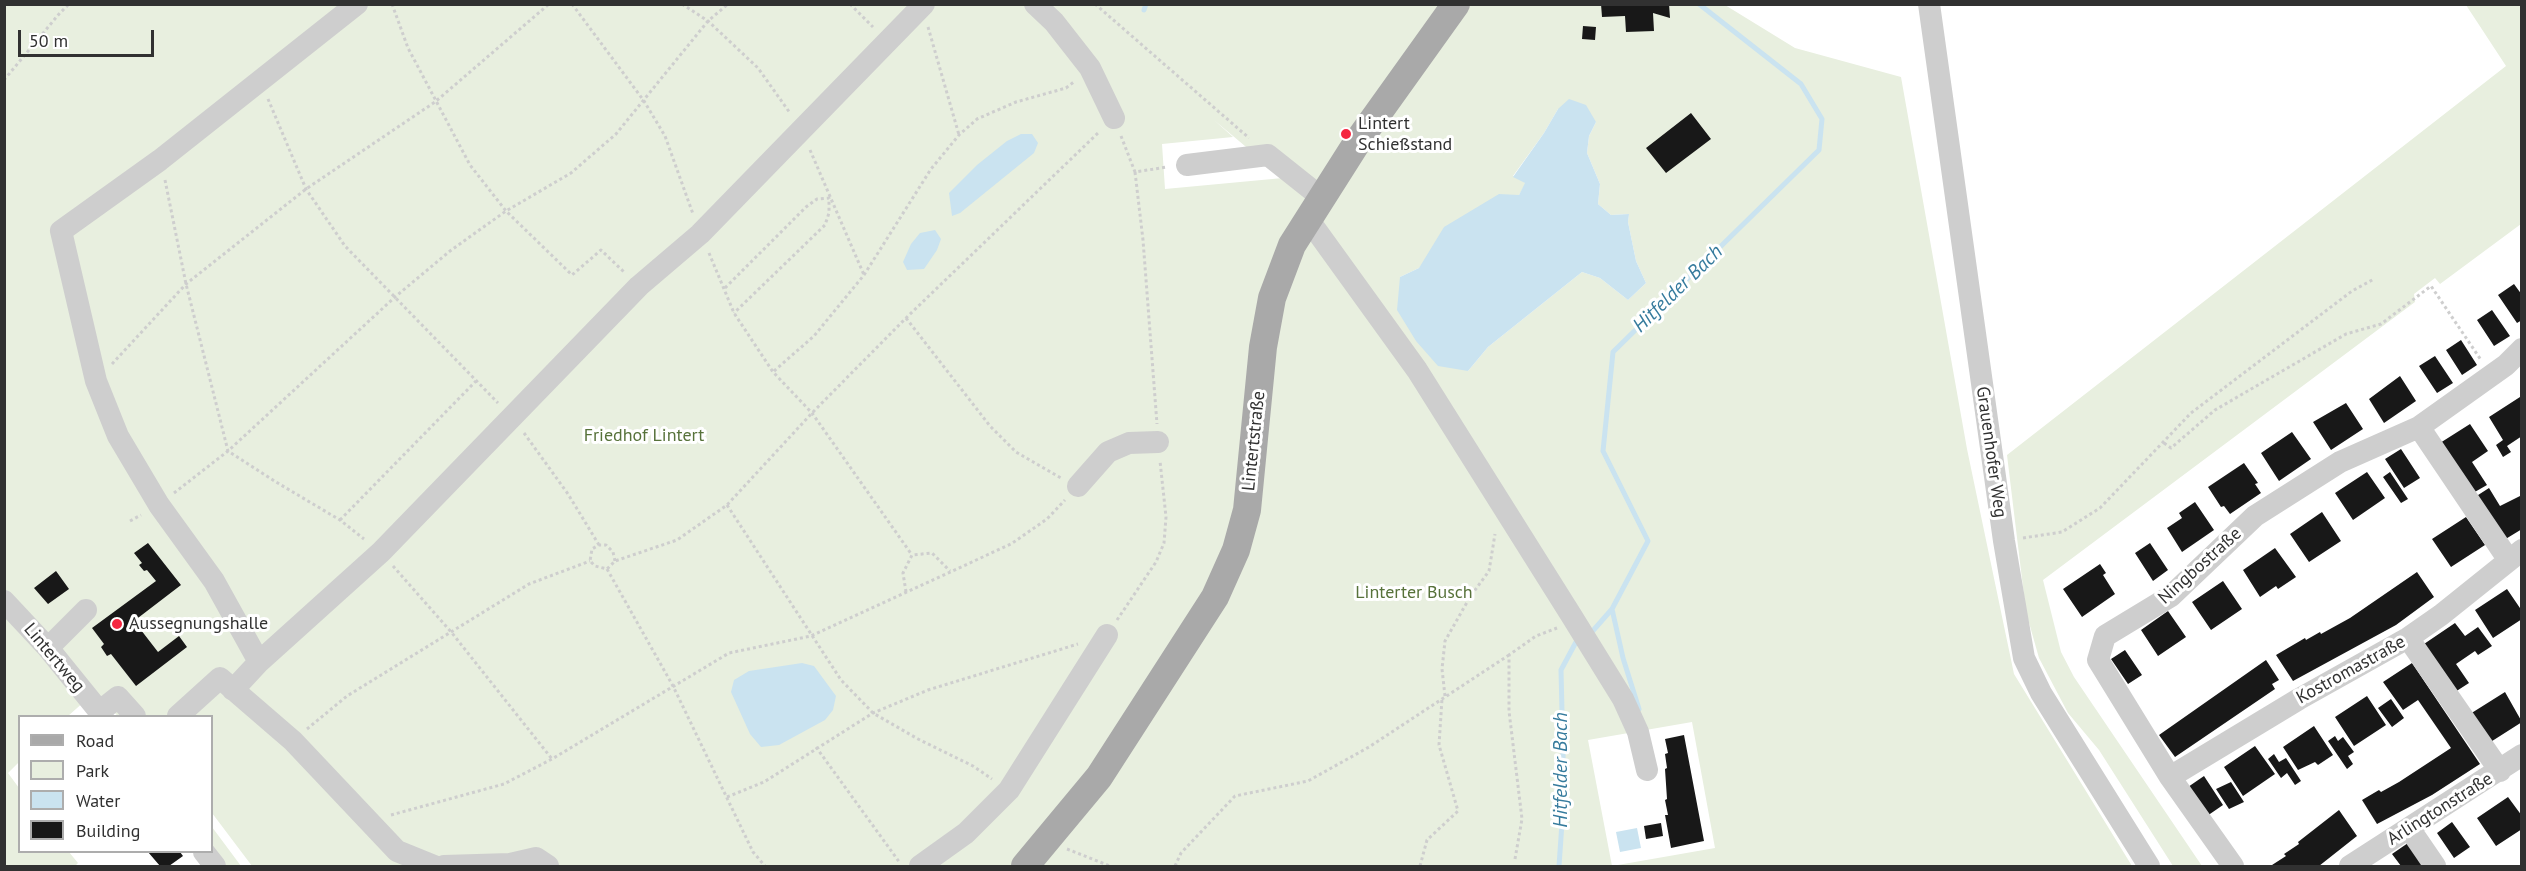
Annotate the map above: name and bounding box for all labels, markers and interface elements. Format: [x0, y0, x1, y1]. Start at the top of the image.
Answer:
scale bar [21, 18, 158, 56]
text: 50 m [29, 29, 68, 52]
place label: Lintert Schießstand [1358, 113, 1452, 156]
marker: Lintert Schießstand [1339, 127, 1353, 141]
water label: Hitfelder Bach [1628, 240, 1728, 338]
street label: Grauenhofer Weg [1971, 385, 2011, 519]
street label: Lintertstraße [1238, 390, 1270, 492]
park label: Friedhof Lintert [584, 425, 704, 447]
street label: Ningbostraße [2154, 523, 2246, 609]
park label: Linterter Busch [1355, 582, 1473, 604]
place label: Aussegnungshalle [129, 613, 268, 635]
marker: Aussegnungshalle [110, 617, 124, 631]
street label: Lintertweg [19, 619, 89, 697]
street label: Kostromastraße [2293, 631, 2409, 709]
water label: Hitfelder Bach [1549, 712, 1573, 828]
legend [18, 715, 213, 853]
text: Road [76, 729, 114, 752]
text: Park [76, 759, 109, 782]
street label: Arlingtonstraße [2383, 768, 2497, 850]
text: Water [76, 789, 120, 812]
text: Building [76, 819, 140, 842]

